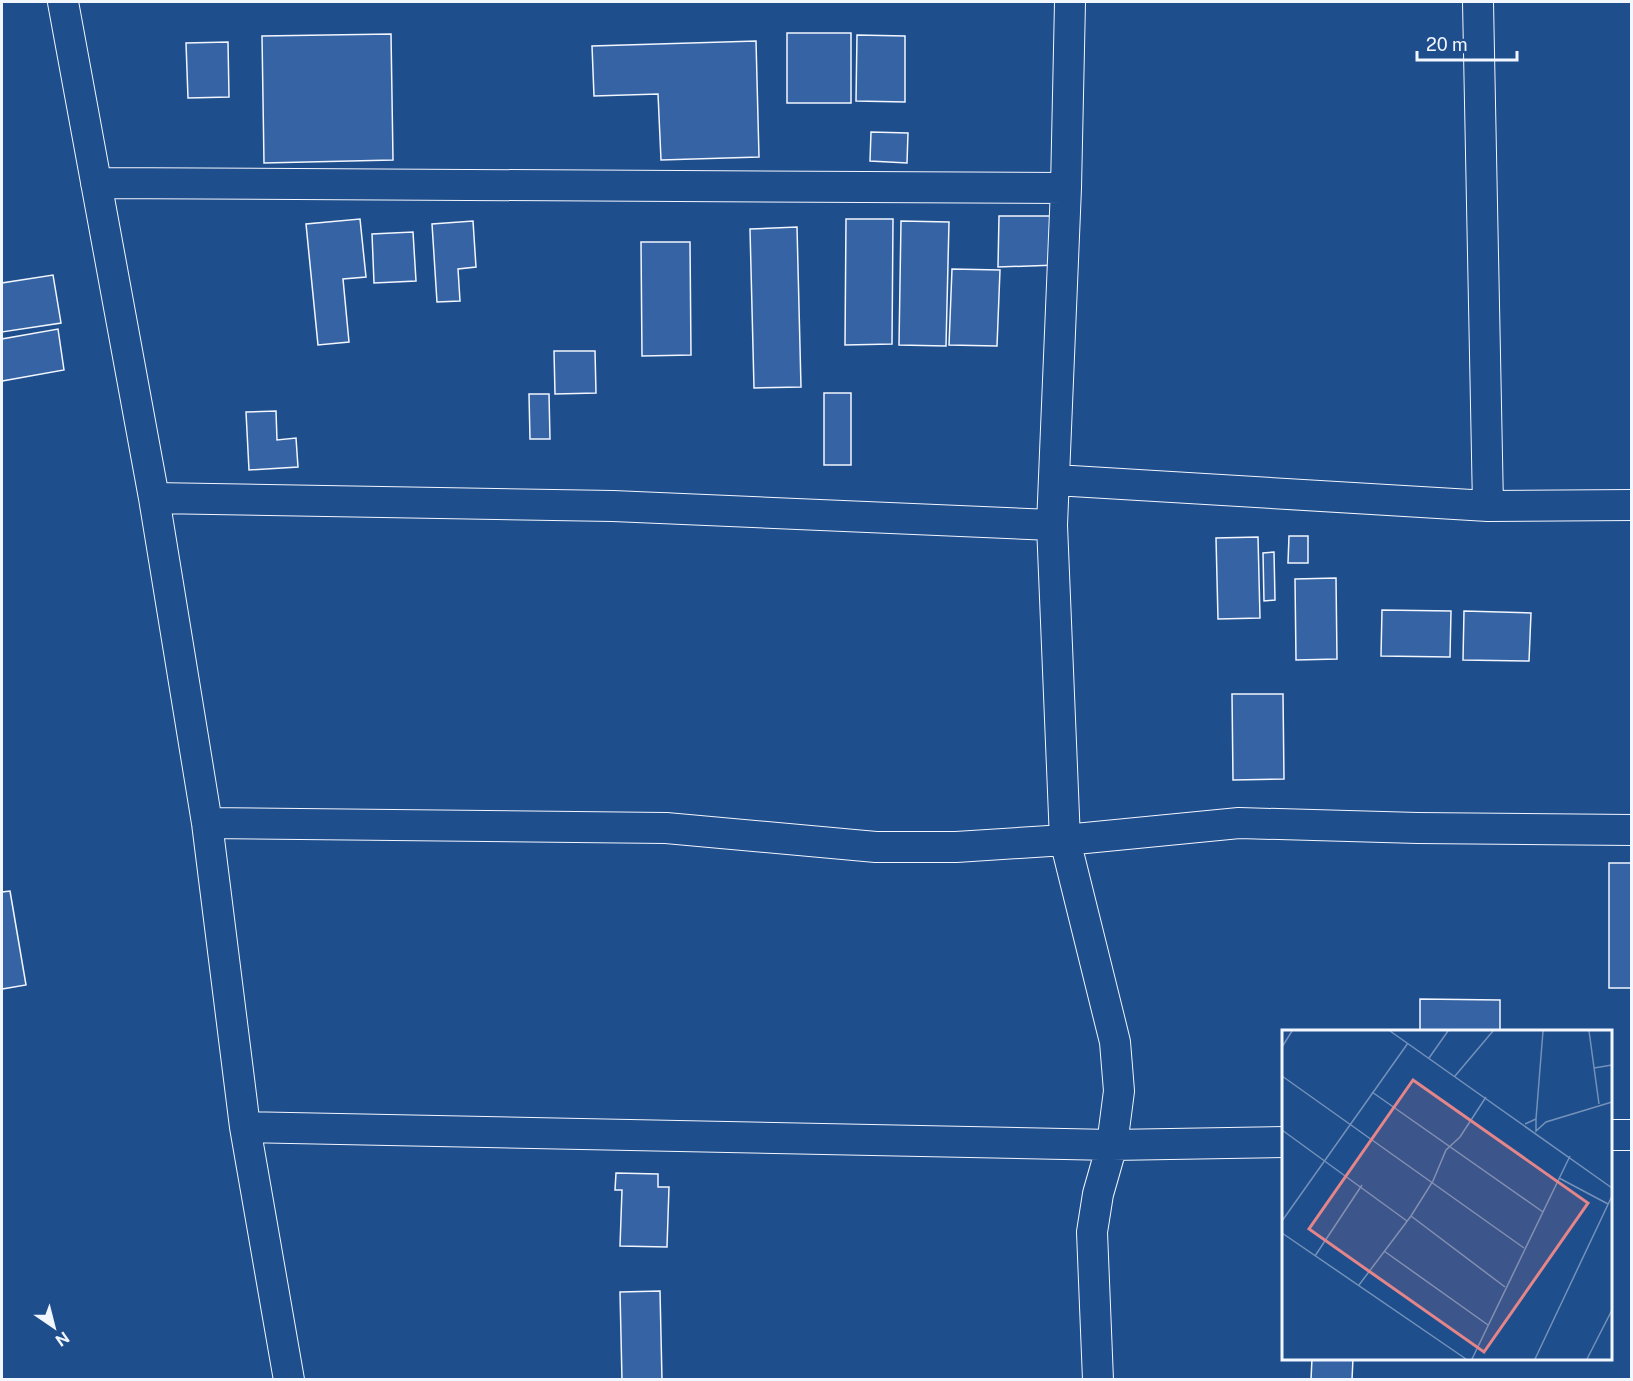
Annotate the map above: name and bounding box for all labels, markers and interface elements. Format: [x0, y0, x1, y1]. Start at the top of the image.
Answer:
scale bar [1417, 24, 1518, 62]
text: 20 m [1426, 34, 1468, 55]
inset map [1282, 1030, 1612, 1360]
north arrow [24, 1297, 84, 1357]
text: N [52, 1328, 73, 1350]

